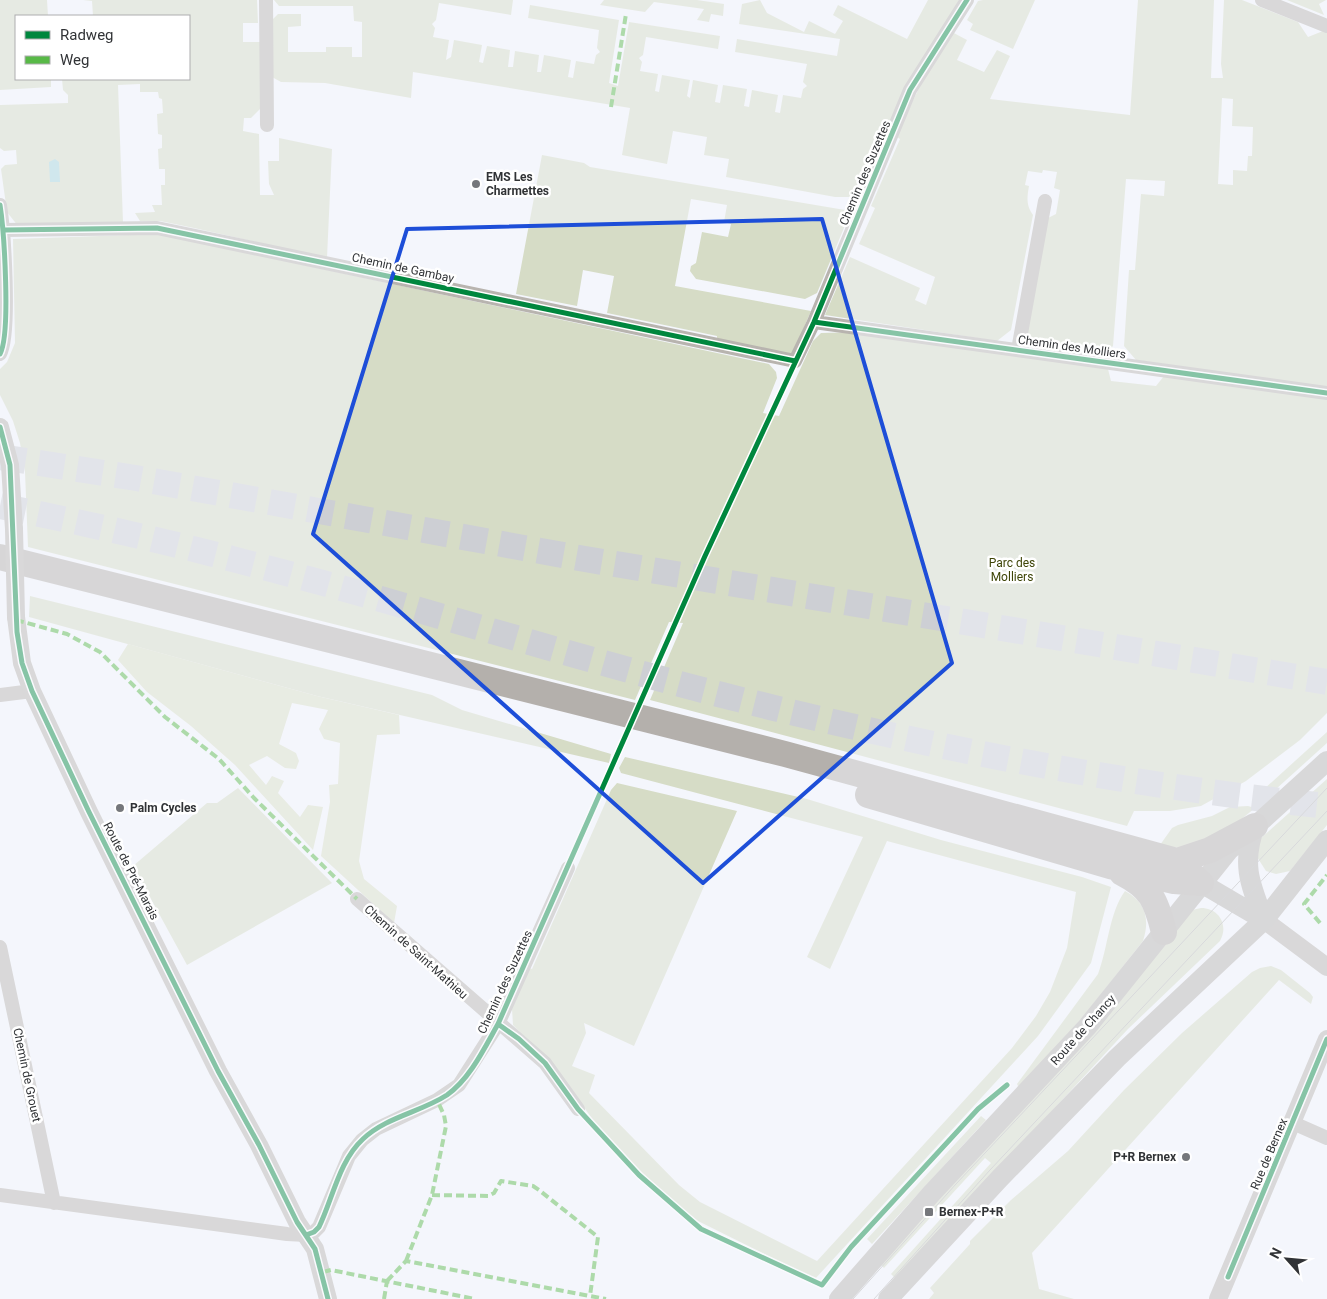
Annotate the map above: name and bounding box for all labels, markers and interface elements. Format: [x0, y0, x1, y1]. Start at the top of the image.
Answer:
legend [15, 15, 190, 80]
text: Radweg [60, 26, 114, 44]
text: Weg [60, 51, 89, 69]
street label: Chemin des Suzettes [837, 118, 893, 228]
place label: EMS Les Charmettes [486, 170, 549, 198]
marker: EMS Les Charmettes [470, 178, 482, 190]
street label: Chemin de Gambay [351, 250, 456, 286]
street label: Chemin des Molliers [1017, 332, 1127, 362]
park label: Parc des Molliers [989, 556, 1035, 584]
place label: Palm Cycles [130, 801, 197, 815]
marker: Palm Cycles [114, 802, 126, 814]
street label: Route de Pré-Marais [100, 820, 162, 922]
street label: Chemin de Saint-Mathieu [362, 902, 470, 1002]
street label: Chemin des Suzettes [475, 928, 535, 1036]
street label: Route de Chancy [1048, 992, 1118, 1068]
street label: Chemin de Grouet [10, 1027, 44, 1123]
street label: Rue de Bernex [1248, 1116, 1290, 1192]
place label: P+R Bernex [1113, 1150, 1177, 1164]
marker: P+R Bernex [1180, 1151, 1192, 1163]
place label: Bernex-P+R [939, 1205, 1004, 1219]
marker: Bernex-P+R [923, 1206, 935, 1218]
north arrow [1262, 1234, 1312, 1284]
text: N [1266, 1245, 1285, 1261]

